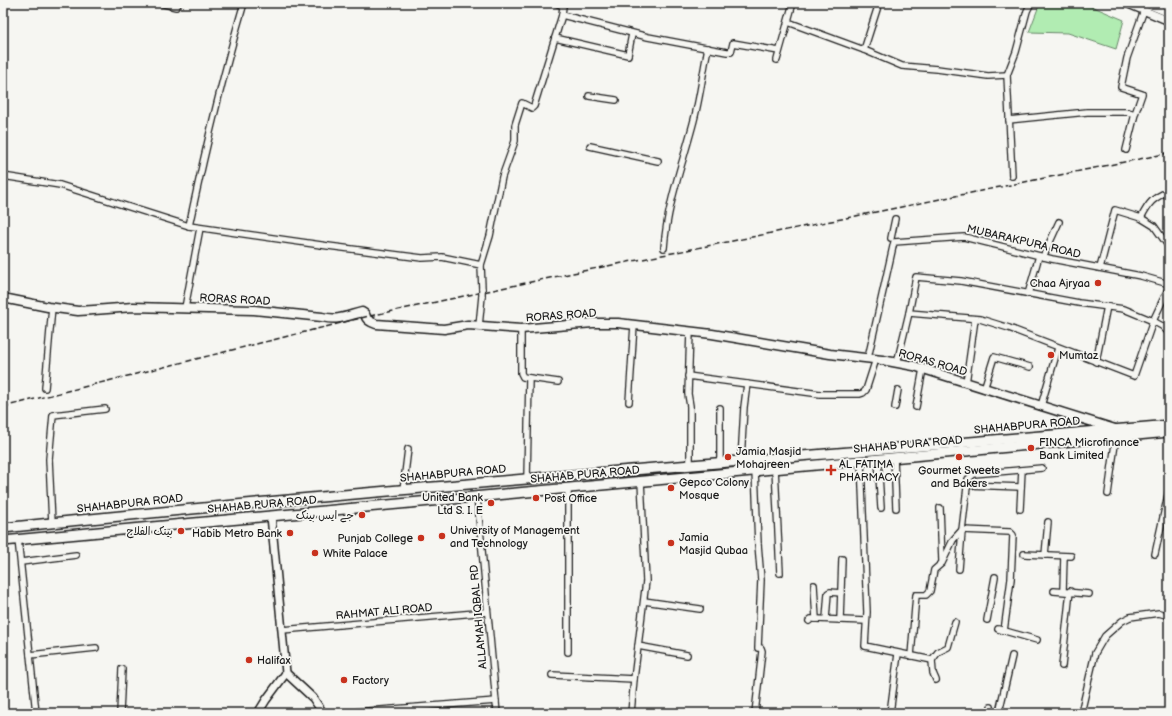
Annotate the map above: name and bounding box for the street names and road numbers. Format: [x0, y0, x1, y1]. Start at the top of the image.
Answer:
street label: MUBARAKPURA ROAD [966, 222, 1082, 261]
street label: RORAS ROAD [199, 291, 271, 308]
street label: RORAS ROAD [525, 307, 597, 324]
street label: RORAS ROAD [897, 346, 969, 379]
street label: SHAHABPURA ROAD [973, 414, 1081, 437]
street label: SHAHAB PURA ROAD [853, 433, 963, 456]
street label: SHAHABPURA ROAD [399, 462, 507, 485]
street label: SHAHAB PURA ROAD [530, 463, 640, 486]
street label: SHAHABPURA ROAD [76, 491, 184, 516]
street label: SHAHAB PURA ROAD [207, 493, 317, 516]
street label: ALLAMAH IQBAL RD [467, 564, 490, 670]
street label: RAHMAT ALI ROAD [335, 601, 433, 622]

